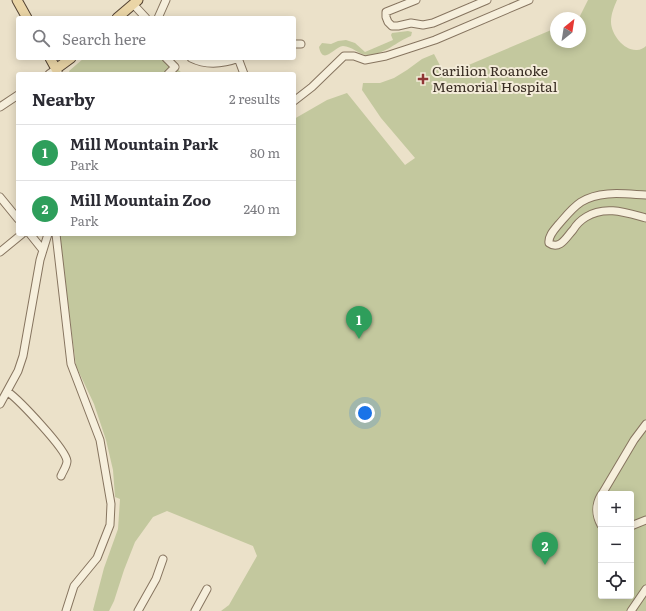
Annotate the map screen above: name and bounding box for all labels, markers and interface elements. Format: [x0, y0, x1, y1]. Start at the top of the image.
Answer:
north arrow [550, 12, 586, 48]
search box [16, 16, 296, 60]
icon: search [30, 27, 52, 49]
text: Search here [62, 27, 146, 50]
place label: Carilion Roanoke Memorial Hospital [432, 60, 558, 96]
marker: Carilion Roanoke Memorial Hospital [417, 73, 429, 85]
text: Nearby [32, 86, 95, 111]
text: 2 results [229, 89, 280, 108]
text: Mill Mountain Park [70, 132, 218, 155]
text: 1 [42, 143, 48, 162]
text: 80 m [250, 143, 280, 162]
text: Park [70, 155, 99, 174]
text: Mill Mountain Zoo [70, 188, 211, 211]
text: 2 [42, 199, 48, 218]
text: 240 m [244, 199, 280, 218]
text: Park [70, 211, 99, 230]
pin: 1 [346, 306, 372, 339]
your location [355, 403, 375, 423]
map controls [598, 491, 634, 599]
button: + [598, 491, 634, 527]
button: − [598, 527, 634, 563]
pin: 2 [532, 532, 558, 565]
button: locate [598, 563, 634, 599]

